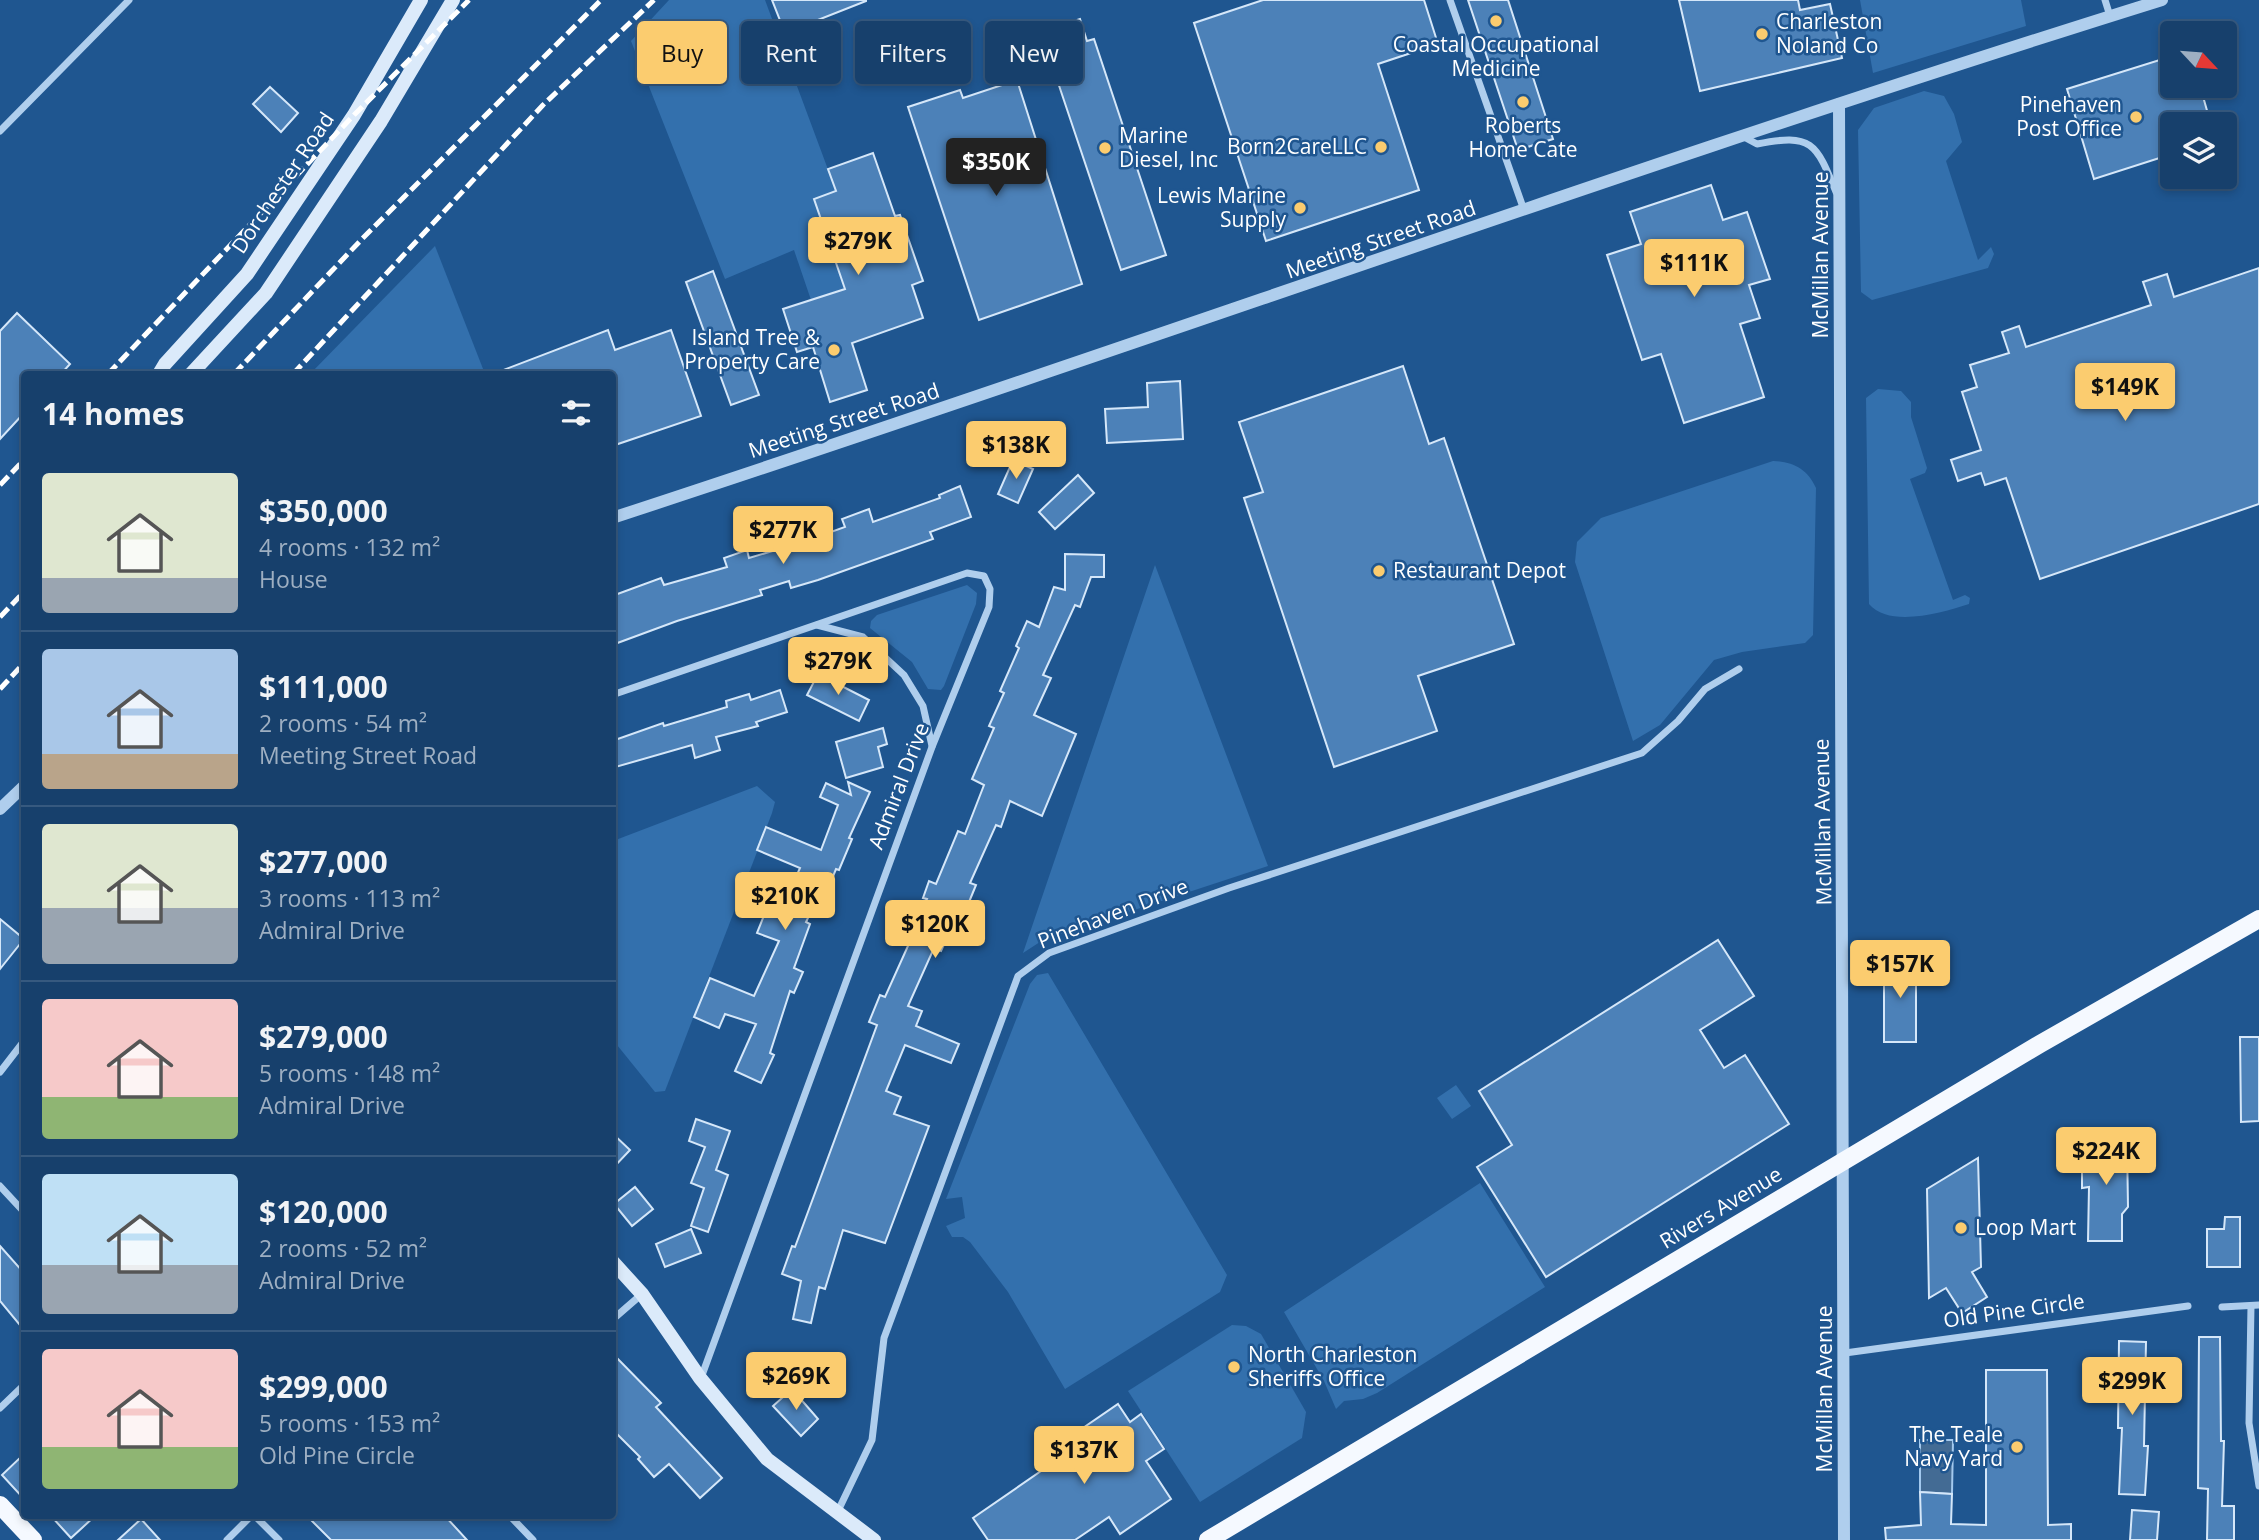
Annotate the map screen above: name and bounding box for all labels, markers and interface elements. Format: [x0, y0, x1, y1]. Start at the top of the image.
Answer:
place label: Charleston Noland Co [1776, 7, 1882, 59]
marker: Coastal Occupational Medicine [1488, 13, 1504, 29]
chip: Buy [637, 21, 727, 84]
chip: Rent [741, 21, 841, 84]
chip: Filters [855, 21, 971, 84]
chip: New [985, 21, 1083, 84]
north arrow [2160, 21, 2236, 98]
map controls [2160, 21, 2237, 189]
marker: Charleston Noland Co [1754, 26, 1770, 42]
place label: Coastal Occupational Medicine [1393, 30, 1599, 82]
place label: Pinehaven Post Office [2016, 90, 2122, 142]
marker: Roberts Home Cate [1515, 94, 1531, 110]
street label: Dorchester Road [225, 106, 340, 259]
marker: Pinehaven Post Office [2128, 109, 2144, 125]
place label: Roberts Home Cate [1469, 111, 1577, 163]
button: layers [2160, 112, 2237, 189]
place label: Marine Diesel, Inc [1119, 121, 1218, 173]
place label: Born2CareLLC [1227, 132, 1367, 160]
pin: $350K [947, 138, 1045, 198]
marker: Born2CareLLC [1373, 139, 1389, 155]
marker: Marine Diesel, Inc [1097, 140, 1113, 156]
text: $350K [962, 145, 1030, 177]
street label: McMillan Avenue [1806, 172, 1834, 338]
place label: Lewis Marine Supply [1157, 181, 1286, 233]
street label: Meeting Street Road [1282, 193, 1479, 285]
marker: Lewis Marine Supply [1292, 200, 1308, 216]
pin: $279K [809, 218, 907, 277]
text: $279K [824, 224, 892, 256]
pin: $111K [1645, 240, 1743, 299]
text: $111K [1660, 246, 1728, 278]
place label: Island Tree & Property Care [684, 323, 821, 375]
marker: Island Tree & Property Care [826, 342, 842, 358]
pin: $149K [2076, 364, 2174, 423]
text: $149K [2091, 370, 2159, 402]
street label: Meeting Street Road [745, 376, 943, 464]
text: 14 homes [42, 393, 185, 434]
icon: filters [557, 394, 595, 432]
pin: $138K [967, 421, 1065, 481]
text: $138K [982, 428, 1050, 460]
text: $350,000 [259, 490, 388, 531]
icon: home [98, 501, 182, 585]
pin: $277K [734, 506, 832, 566]
text: $277K [749, 513, 817, 545]
text: 4 rooms · 132 m² [259, 531, 440, 563]
place label: Restaurant Depot [1393, 556, 1566, 584]
text: House [259, 563, 328, 595]
marker: Restaurant Depot [1371, 563, 1387, 579]
pin: $279K [789, 638, 887, 697]
text: $279K [804, 644, 872, 676]
text: $111,000 [259, 666, 388, 707]
icon: home [98, 677, 182, 761]
text: 2 rooms · 54 m² [259, 707, 427, 739]
street label: Admiral Drive [861, 718, 935, 853]
street label: McMillan Avenue [1807, 738, 1837, 906]
text: Meeting Street Road [259, 739, 477, 771]
text: $277,000 [259, 841, 388, 882]
icon: home [98, 852, 182, 936]
street label: Pinehaven Drive [1033, 871, 1192, 955]
pin: $210K [736, 872, 834, 932]
text: $210K [751, 879, 819, 911]
text: 3 rooms · 113 m² [259, 882, 440, 914]
pin: $120K [886, 900, 984, 960]
text: $120K [901, 907, 969, 939]
text: Admiral Drive [259, 914, 405, 946]
pin: $157K [1851, 940, 1949, 1000]
text: $157K [1866, 947, 1934, 979]
text: $279,000 [259, 1016, 388, 1057]
icon: home [98, 1027, 182, 1111]
text: 5 rooms · 148 m² [259, 1057, 440, 1089]
text: Admiral Drive [259, 1089, 405, 1121]
pin: $224K [2057, 1128, 2155, 1187]
text: $224K [2072, 1134, 2140, 1166]
street label: Rivers Avenue [1654, 1160, 1787, 1255]
text: $120,000 [259, 1191, 388, 1232]
icon: home [98, 1202, 182, 1286]
place label: Loop Mart [1975, 1213, 2076, 1241]
marker: Loop Mart [1953, 1220, 1969, 1236]
text: 2 rooms · 52 m² [259, 1232, 427, 1264]
text: Admiral Drive [259, 1264, 405, 1296]
street label: Old Pine Circle [1941, 1286, 2086, 1334]
street label: McMillan Avenue [1810, 1306, 1838, 1472]
place label: North Charleston Sheriffs Office [1248, 1340, 1417, 1392]
pin: $269K [747, 1352, 845, 1412]
pin: $299K [2083, 1358, 2181, 1417]
text: $269K [762, 1359, 830, 1391]
marker: North Charleston Sheriffs Office [1226, 1359, 1242, 1375]
text: $299K [2098, 1364, 2166, 1396]
text: $299,000 [259, 1366, 388, 1407]
icon: home [98, 1377, 182, 1461]
text: 5 rooms · 153 m² [259, 1407, 440, 1439]
place label: The Teale Navy Yard [1904, 1420, 2003, 1472]
pin: $137K [1035, 1426, 1133, 1486]
text: $137K [1050, 1433, 1118, 1465]
text: Old Pine Circle [259, 1439, 415, 1471]
marker: The Teale Navy Yard [2009, 1439, 2025, 1455]

